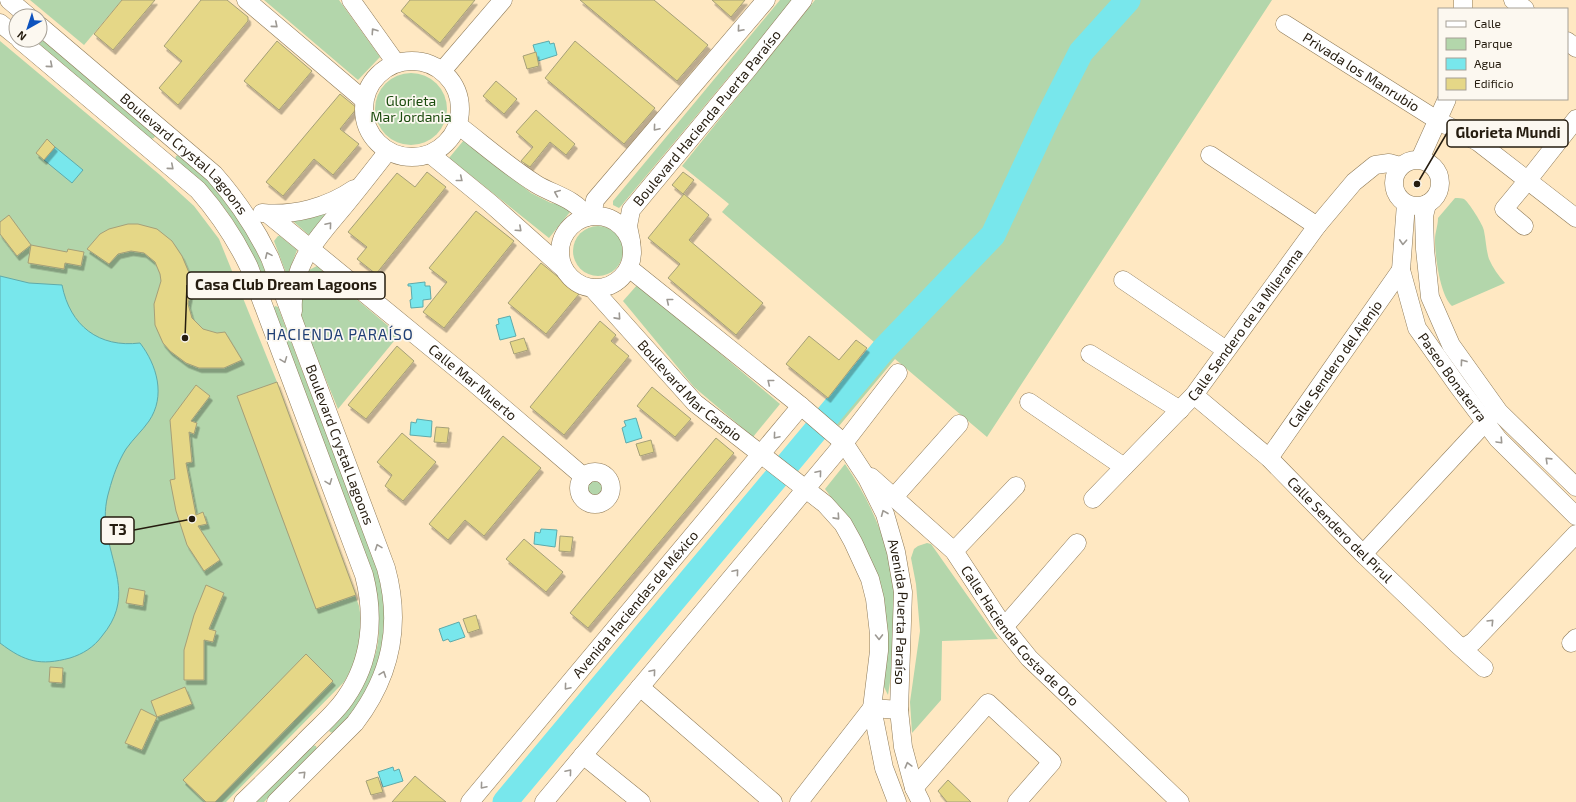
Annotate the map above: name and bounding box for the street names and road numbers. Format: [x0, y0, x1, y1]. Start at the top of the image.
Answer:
street label: Boulevard Hacienda Puerta Paraíso [629, 26, 784, 209]
street label: Privada los Manrubio [1300, 28, 1423, 115]
street label: Boulevard Crystal Lagoons [117, 89, 252, 218]
street label: Calle Sendero de la Milerama [1184, 245, 1306, 404]
street label: Calle Sendero del Ajenjo [1284, 297, 1385, 431]
street label: Paseo Bonaterra [1415, 329, 1491, 425]
street label: Boulevard Mar Caspio [634, 336, 746, 444]
street label: Calle Mar Muerto [425, 340, 521, 424]
street label: Boulevard Crystal Lagoons [303, 362, 378, 527]
street label: Calle Sendero del Pirul [1284, 473, 1397, 587]
street label: Avenida Haciendas de México [569, 527, 702, 681]
street label: Avenida Puerta Paraíso [885, 537, 912, 685]
street label: Calle Hacienda Costa de Oro [958, 562, 1083, 709]

